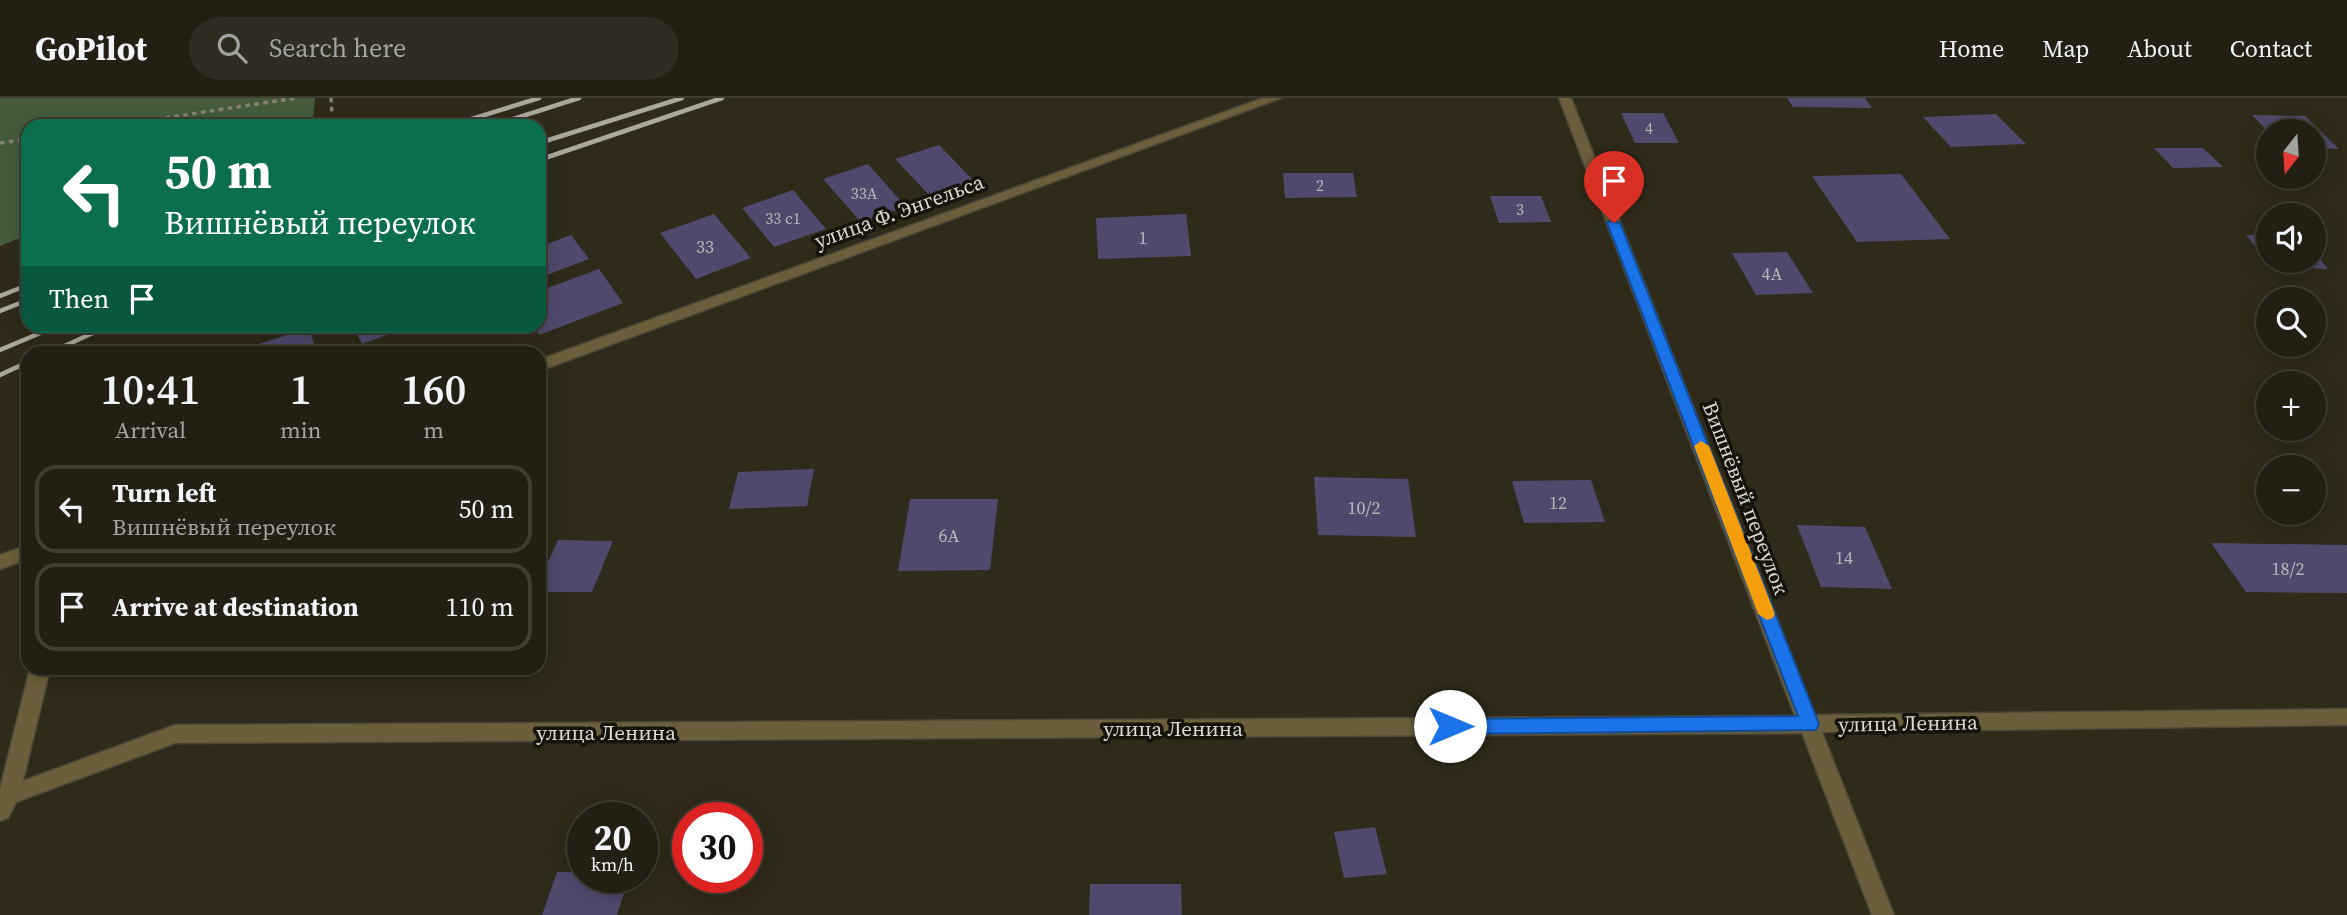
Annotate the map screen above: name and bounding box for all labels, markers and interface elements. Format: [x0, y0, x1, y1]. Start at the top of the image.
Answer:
search box [189, 17, 679, 80]
text: GoPilot [35, 26, 147, 71]
icon: search [213, 29, 251, 67]
text: Search here [269, 30, 406, 66]
text: Home [1939, 32, 2004, 65]
text: Map [2042, 32, 2089, 65]
text: About [2127, 32, 2192, 65]
text: Contact [2230, 32, 2312, 65]
house number: 4 [1645, 117, 1653, 139]
north arrow [2256, 119, 2326, 189]
map controls [2256, 119, 2326, 525]
text: 50 m [164, 137, 272, 204]
icon: left [49, 147, 140, 238]
pin [1584, 151, 1644, 223]
icon: arrive [1595, 162, 1633, 200]
street label: улица Ф. Энгельса [810, 167, 988, 255]
house number: 2 [1316, 174, 1324, 196]
house number: 33А [851, 182, 878, 204]
house number: 3 [1516, 198, 1524, 220]
text: Вишнёвый переулок [164, 201, 476, 245]
button: sound [2256, 203, 2326, 273]
house number: 33 с1 [765, 207, 801, 229]
house number: 1 [1139, 225, 1148, 250]
house number: 33 [696, 234, 714, 259]
house number: 4А [1762, 261, 1783, 286]
icon: arrive [123, 280, 161, 318]
text: Then [49, 281, 109, 317]
button: search [2256, 287, 2326, 357]
text: 10:41 [100, 360, 200, 418]
text: 1 [290, 360, 312, 418]
text: 160 [401, 360, 466, 418]
button: + [2256, 371, 2326, 441]
street label: Вишнёвый переулок [1696, 397, 1796, 599]
text: Arrival [115, 414, 186, 446]
text: min [280, 414, 321, 446]
text: m [423, 414, 444, 446]
button: − [2256, 455, 2326, 525]
text: Turn left [112, 475, 216, 511]
icon: left [53, 490, 91, 528]
house number: 12 [1549, 490, 1567, 515]
text: 50 m [459, 491, 514, 527]
house number: 10/2 [1348, 495, 1380, 520]
text: Вишнёвый переулок [112, 511, 336, 543]
house number: 6А [939, 523, 960, 548]
house number: 14 [1835, 545, 1853, 570]
house number: 18/2 [2272, 556, 2304, 581]
icon: arrive [53, 588, 91, 626]
text: Arrive at destination [112, 589, 359, 625]
text: 110 m [446, 589, 514, 625]
position arrow [1413, 689, 1487, 763]
street label: улица Ленина [1838, 707, 1978, 739]
street label: улица Ленина [1103, 714, 1243, 743]
street label: улица Ленина [536, 718, 676, 747]
speed limit sign: 30 [672, 802, 763, 893]
text: 20 [594, 814, 631, 862]
text: km/h [591, 852, 634, 877]

